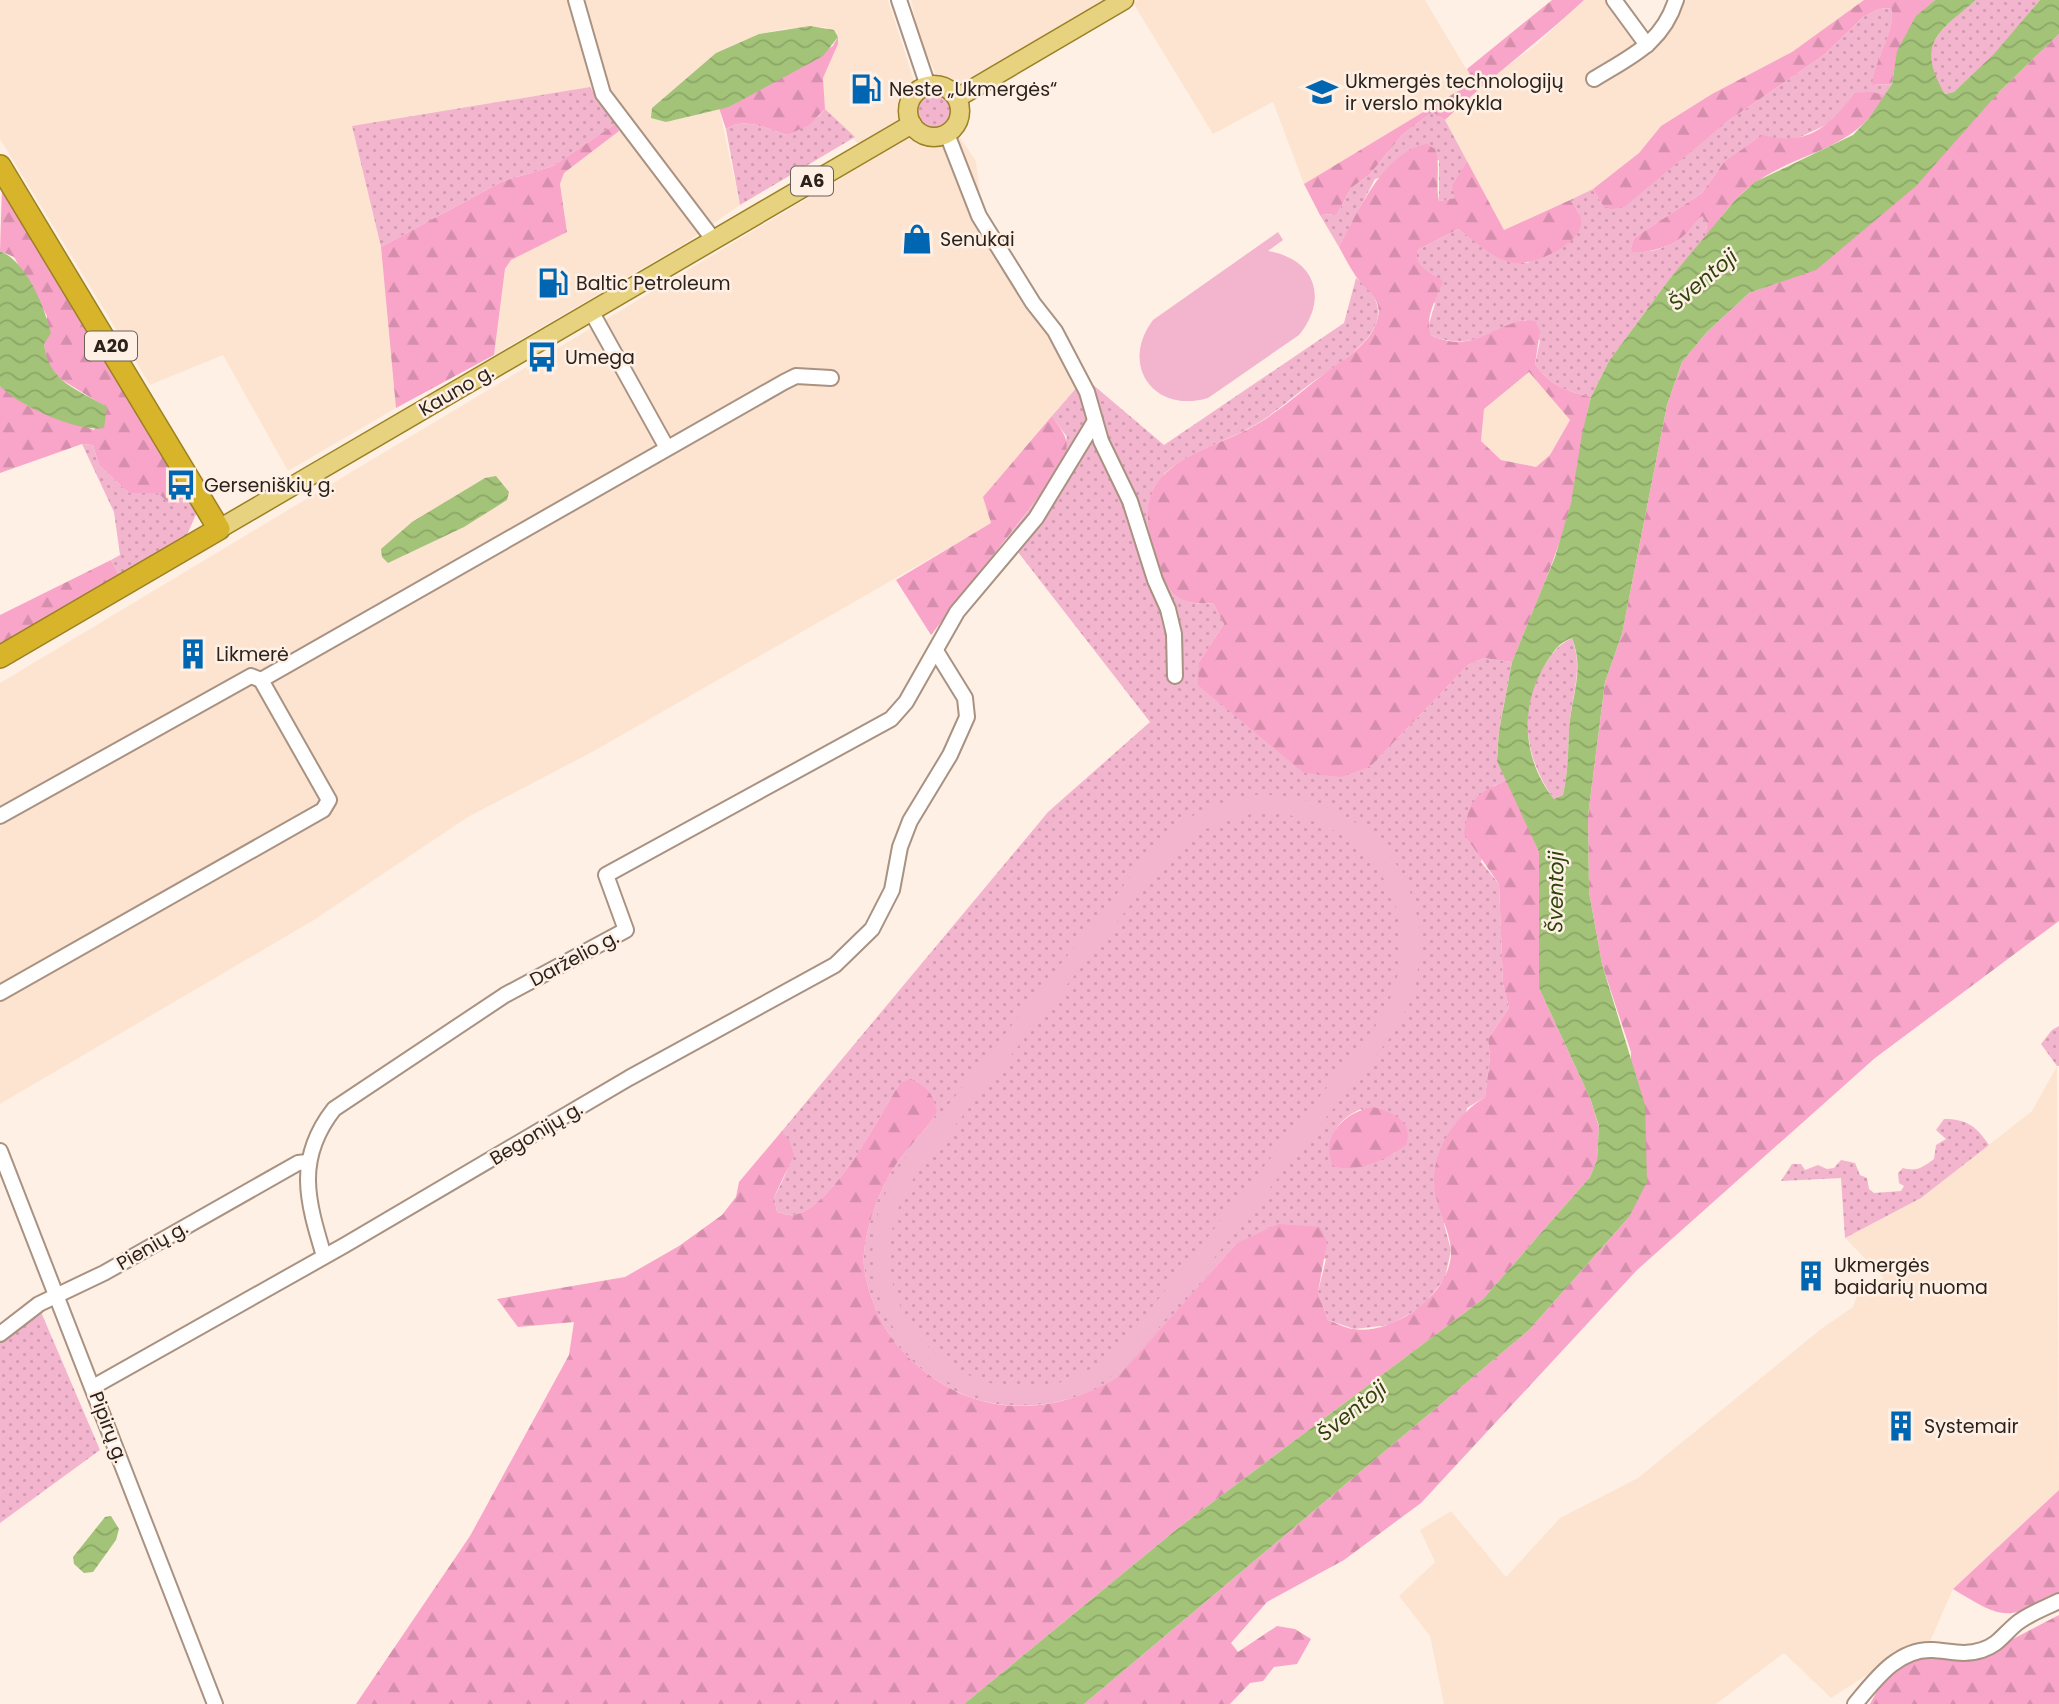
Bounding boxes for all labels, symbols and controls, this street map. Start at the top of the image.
place label: Ukmergės technologijų ir verslo mokykla [1345,68,1564,117]
fuel station icon: Neste „Ukmergės“ [849,72,883,106]
school or university icon: Ukmergės technologijų ir verslo mokykla [1305,75,1339,109]
place label: Neste „Ukmergės“ [889,76,1057,103]
road number: A6 [791,166,833,196]
shop icon: Senukai [900,222,934,256]
place label: Senukai [940,226,1015,253]
water label: Šventoji [1662,242,1744,317]
fuel station icon: Baltic Petroleum [536,266,570,300]
place label: Baltic Petroleum [576,270,731,297]
road number: A20 [85,332,137,360]
bus stop icon: Umega [525,340,559,374]
place label: Umega [565,344,635,371]
street label: Kauno g. [414,358,499,423]
bus stop icon: Gerseniškių g. [164,468,198,502]
place label: Gerseniškių g. [204,472,335,499]
building icon: Likmerė [176,637,210,671]
place label: Likmerė [216,641,289,668]
water label: Šventoji [1540,850,1571,933]
street label: Darželio g. [525,924,623,993]
street label: Begonijų g. [485,1095,588,1172]
street label: Pienių g. [112,1214,193,1277]
place label: Ukmergės baidarių nuoma [1834,1252,1988,1301]
building icon: Ukmergės baidarių nuoma [1794,1259,1828,1293]
water label: Šventoji [1311,1373,1393,1448]
street label: Pipirų g. [83,1388,134,1467]
building icon: Systemair [1884,1409,1918,1443]
place label: Systemair [1924,1413,2019,1440]

